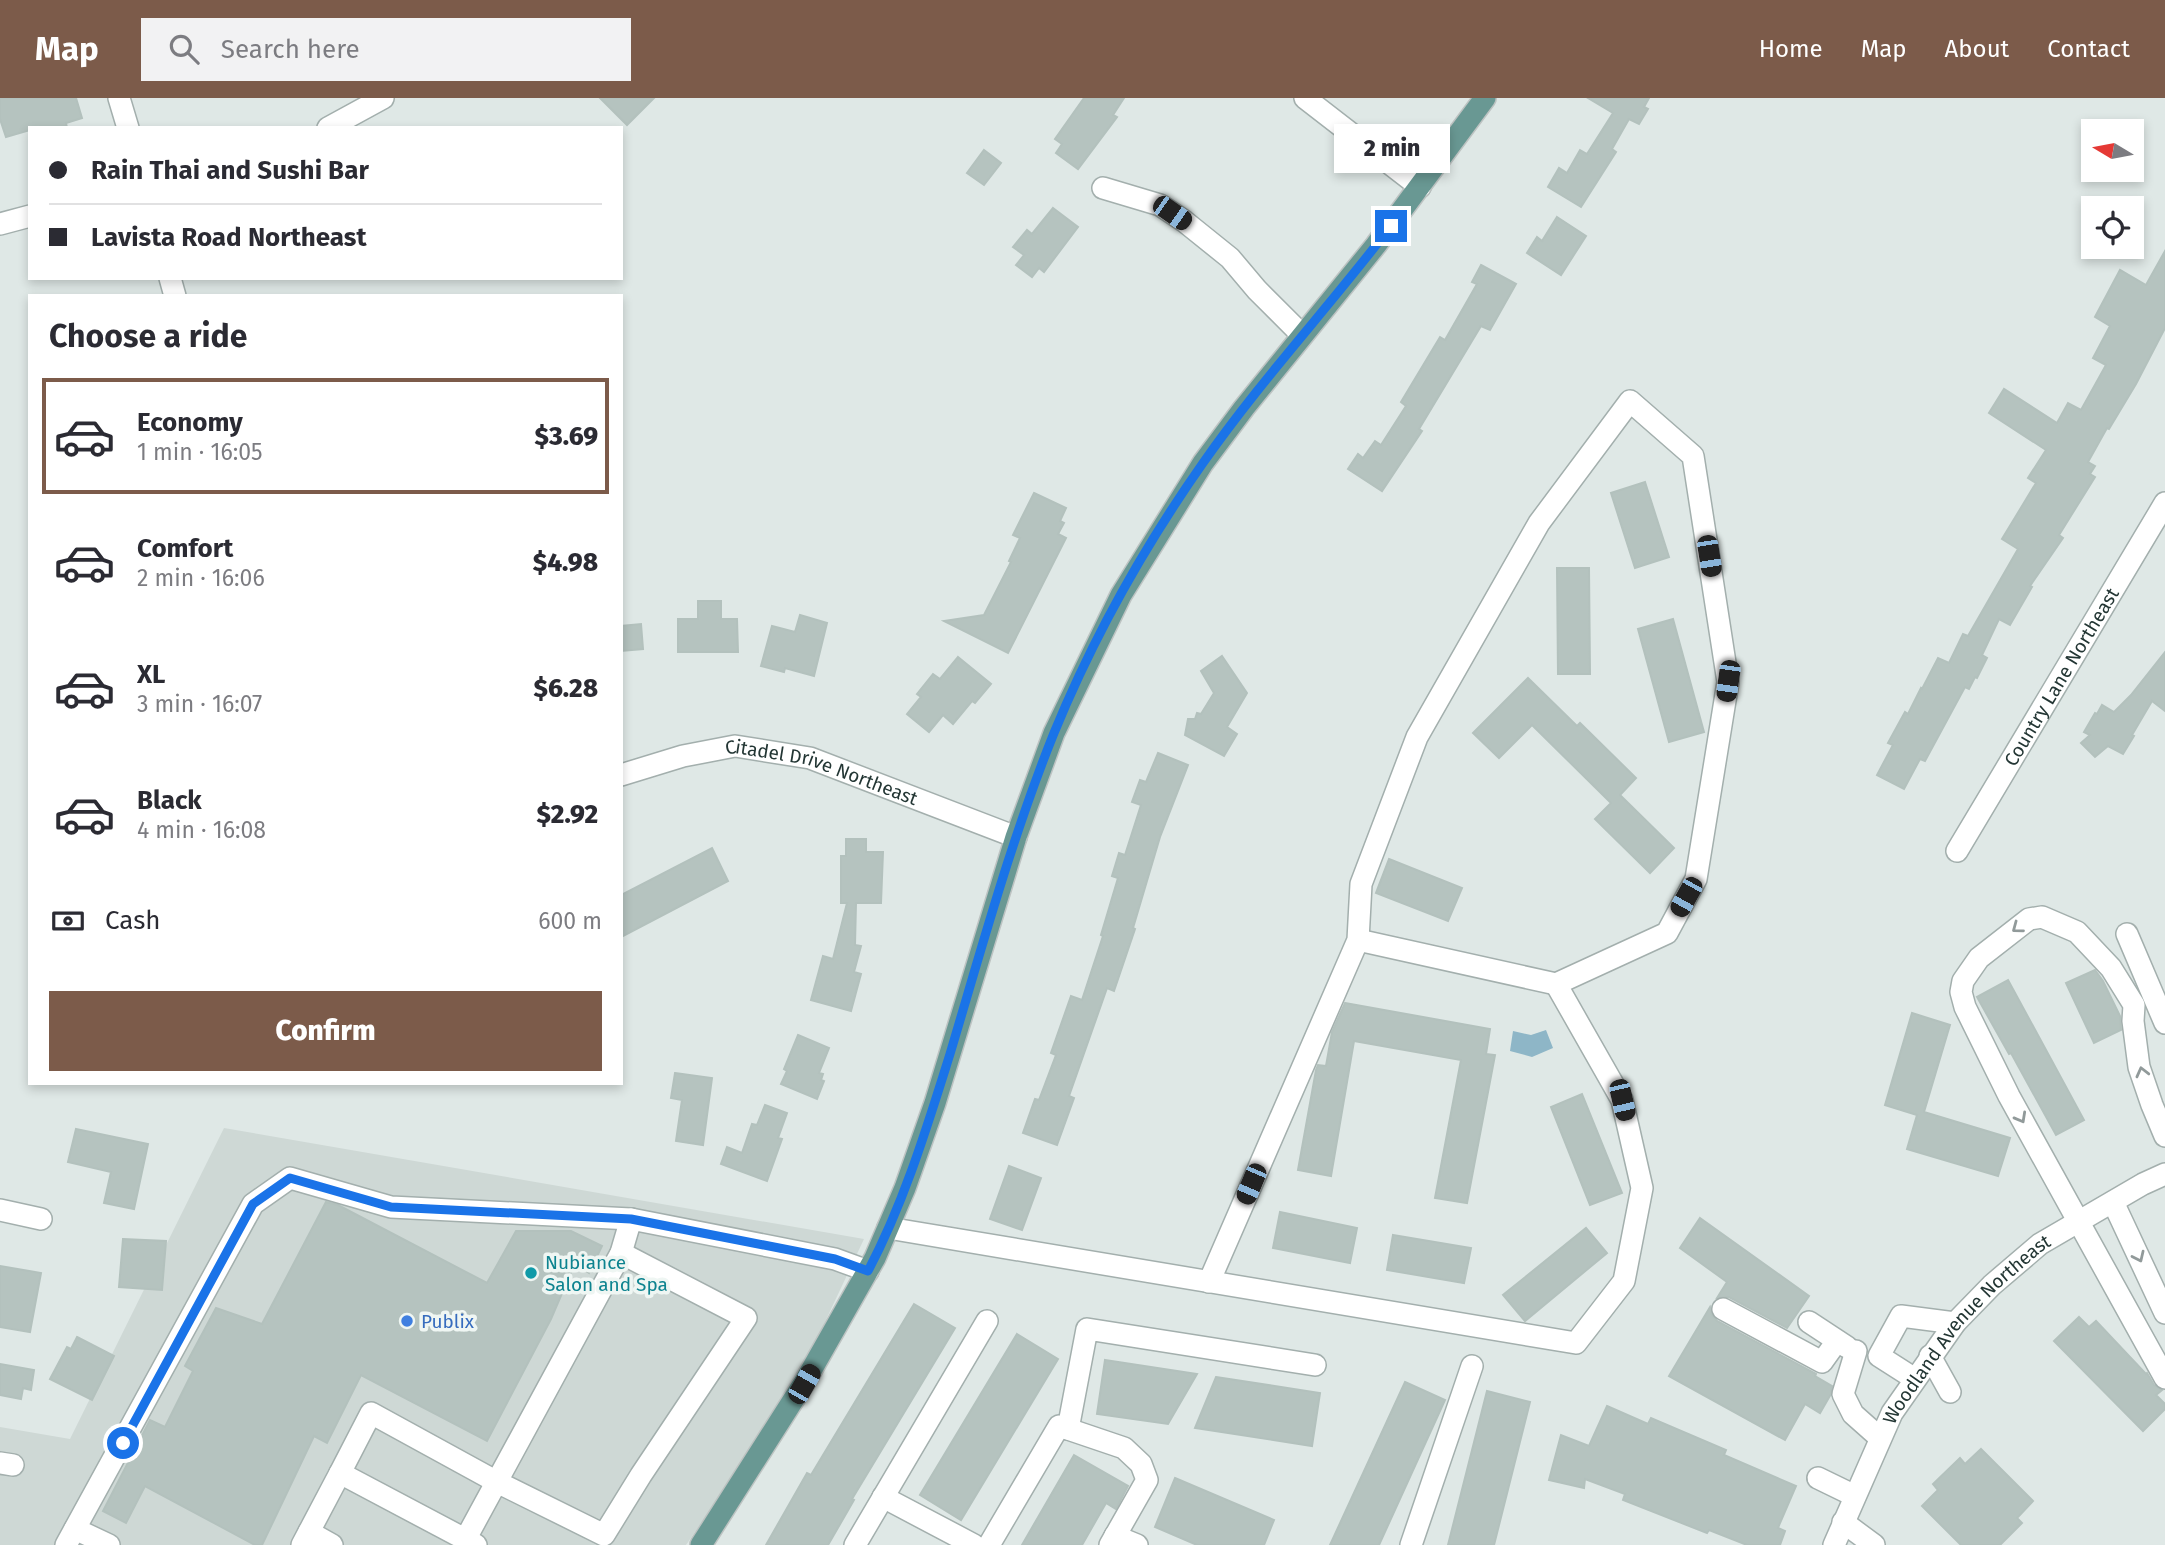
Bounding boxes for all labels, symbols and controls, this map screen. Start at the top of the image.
search box [141,18,631,81]
text: Map [35,29,99,69]
icon: search [165,30,203,68]
text: Search here [221,34,360,65]
text: Home [1759,35,1823,63]
text: Map [1861,35,1907,63]
text: About [1945,35,2009,63]
text: Contact [2047,35,2130,63]
north arrow [2081,119,2144,182]
map controls [2081,119,2144,259]
callout: 2 min [1333,124,1449,174]
text: 2 min [1364,134,1420,162]
text: Rain Thai and Sushi Bar [91,155,369,186]
car [1149,192,1196,234]
button: locate [2081,196,2144,259]
route end [1375,210,1407,242]
text: Lavista Road Northeast [91,222,366,253]
text: Choose a ride [49,317,247,355]
icon: car [53,405,116,468]
text: Economy [137,407,243,438]
text: $3.69 [535,421,598,452]
text: 1 min · 16:05 [137,438,263,466]
icon: car [53,531,116,594]
text: Comfort [137,533,233,564]
car [1696,534,1723,578]
text: $4.98 [533,547,598,578]
text: 2 min · 16:06 [137,564,265,592]
street label: Country Lane Northeast [1999,583,2123,770]
icon: car [53,657,116,720]
text: XL [137,659,165,690]
car [1715,659,1742,703]
text: $6.28 [533,673,598,704]
text: 3 min · 16:07 [137,690,262,718]
street label: Citadel Drive Northeast [723,735,921,810]
icon: car [53,783,116,846]
text: Black [137,785,202,816]
text: $2.92 [537,799,598,830]
text: 4 min · 16:08 [137,816,266,844]
car [1667,874,1706,920]
icon: cash [49,902,87,940]
text: Cash [105,905,161,936]
text: 600 m [538,907,602,935]
one-way arrow [2012,920,2025,933]
button: Confirm [49,991,602,1071]
one-way arrow [2135,1066,2150,1078]
car [1608,1077,1637,1123]
one-way arrow [2013,1111,2026,1123]
car [1234,1161,1269,1207]
street label: Woodland Avenue Northeast [1877,1229,2054,1427]
one-way arrow [2131,1250,2145,1262]
place label: Nubiance Salon and Spa [545,1251,668,1296]
marker: Nubiance Salon and Spa [523,1265,539,1281]
place label: Publix [421,1310,475,1333]
marker: Publix [399,1313,415,1329]
car [785,1361,824,1407]
route start [107,1427,139,1459]

